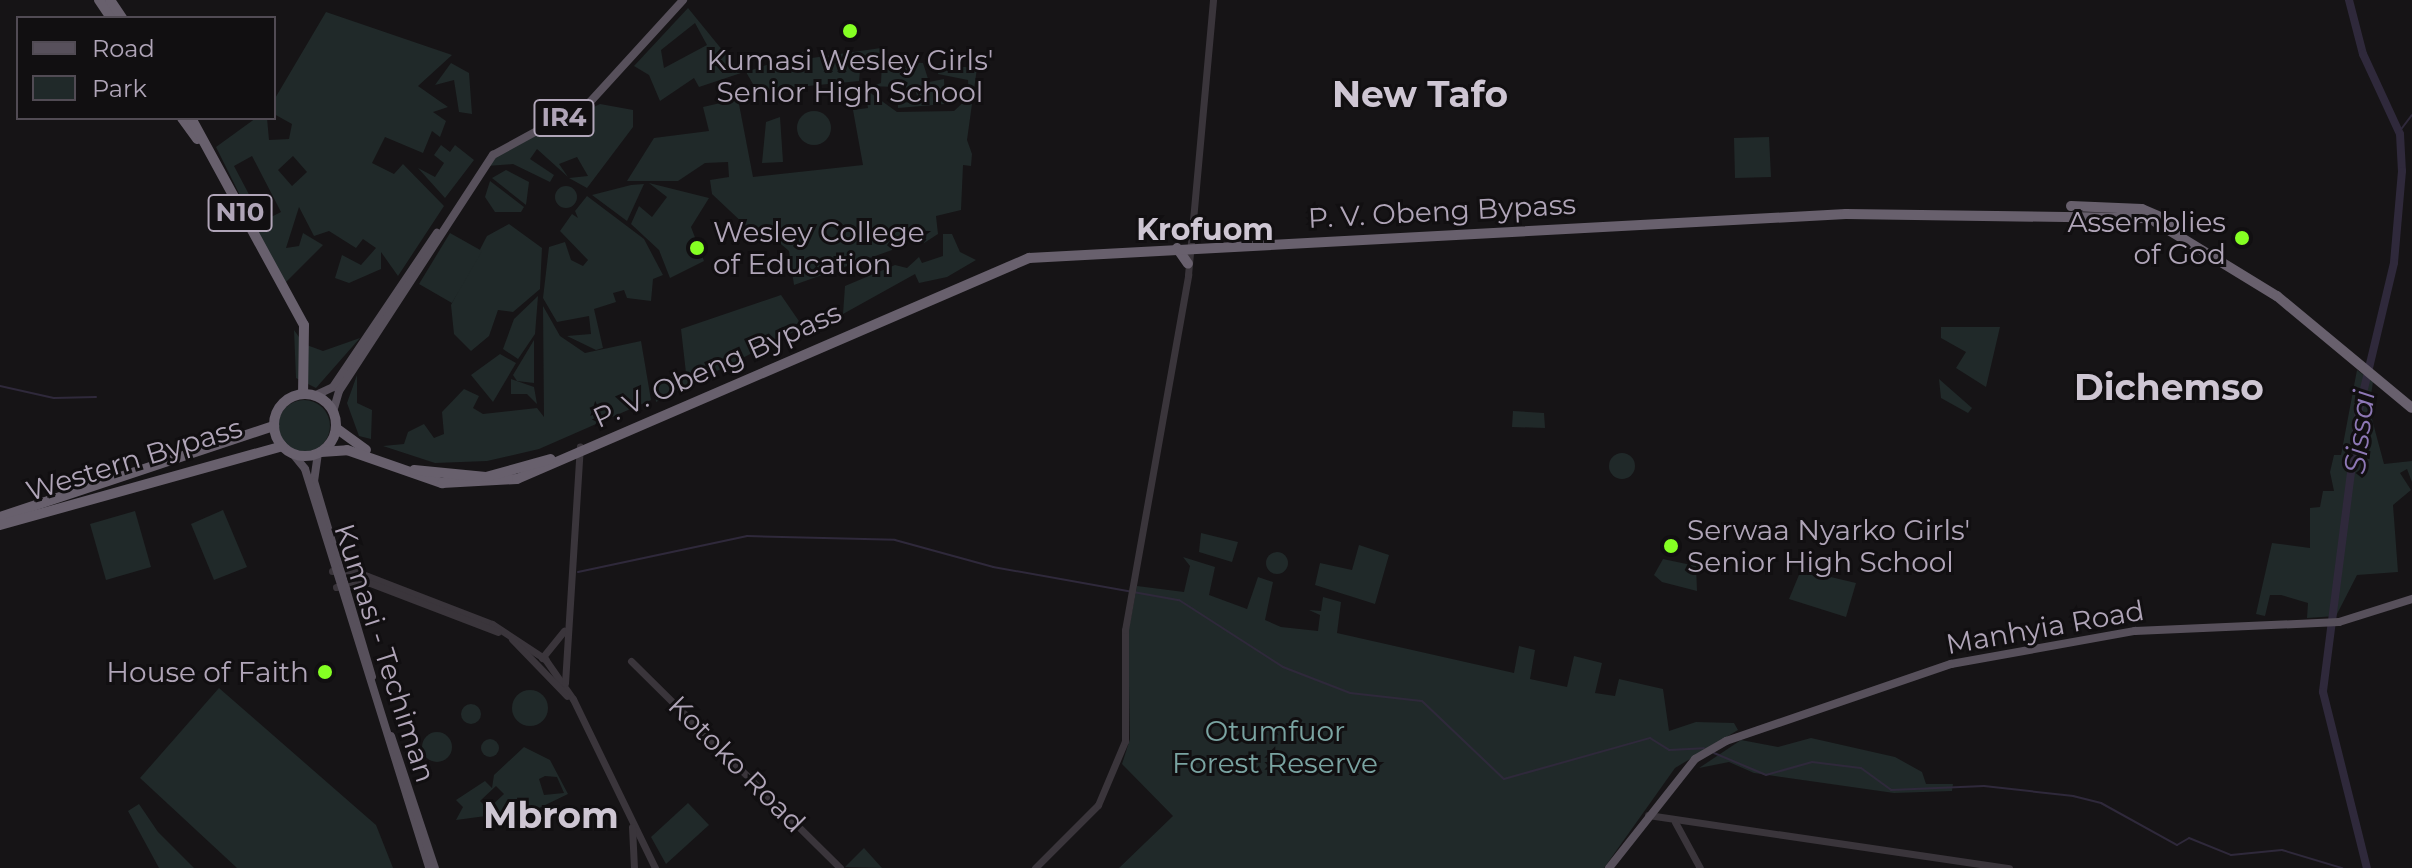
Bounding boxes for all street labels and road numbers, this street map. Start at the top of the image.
road number: IR4 [532,96,596,140]
street label: P. V. Obeng Bypass [1307,187,1577,235]
road number: N10 [206,191,274,235]
street label: P. V. Obeng Bypass [588,295,846,435]
street label: Western Bypass [22,410,246,508]
street label: Kumasi - Techiman [327,520,443,786]
street label: Manhyia Road [1943,593,2147,661]
street label: Kotoko Road [662,689,812,839]

